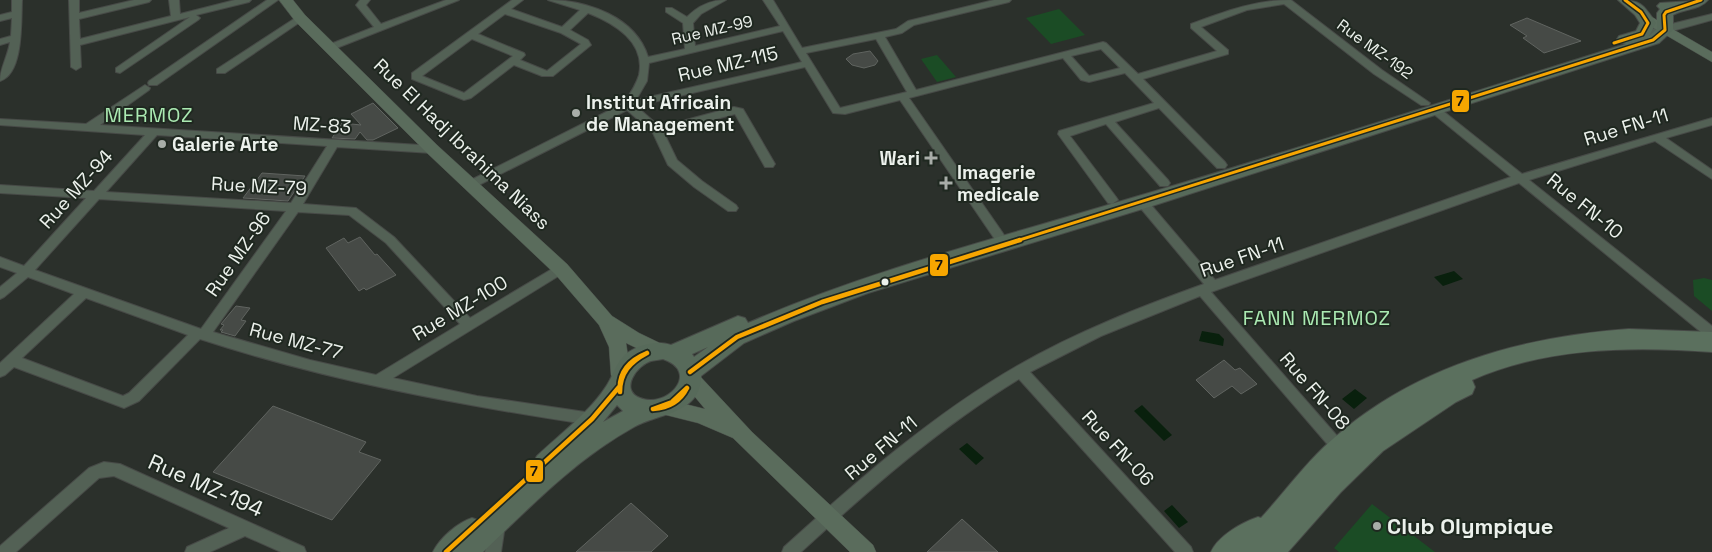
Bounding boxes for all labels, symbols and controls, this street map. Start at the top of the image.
street label: Rue MZ-99 [669,10,755,50]
street label: Rue MZ-192 [1333,14,1417,84]
street label: Rue MZ-115 [675,40,781,88]
street label: Rue El Hadj Ibrahima Niass [368,53,556,235]
line badge: 7 [1451,89,1470,113]
place label: Institut Africain de Management [586,90,735,137]
text: 7 [1456,92,1464,110]
district label: MERMOZ [104,102,194,128]
street label: Rue FN-11 [1581,102,1671,152]
marker: Institut Africain de Management [570,107,582,119]
street label: MZ-83 [292,110,352,140]
place label: Galerie Arte [172,132,279,157]
marker: Galerie Arte [156,138,168,150]
street label: Rue MZ-94 [34,144,118,234]
place label: Wari [879,146,920,171]
marker: Wari [924,151,938,165]
place label: Imagerie medicale [957,160,1040,207]
street label: Rue FN-10 [1542,168,1628,244]
street label: Rue MZ-79 [210,171,308,201]
marker: Imagerie medicale [939,176,953,190]
street label: Rue MZ-96 [200,207,276,301]
street label: Rue FN-11 [1197,231,1287,283]
line badge: 7 [929,253,949,277]
text: 7 [935,256,943,274]
street label: Rue MZ-100 [408,270,512,346]
unlabelled marker [880,277,890,287]
district label: FANN MERMOZ [1243,305,1391,331]
street label: Rue MZ-77 [247,317,345,365]
street label: Rue FN-08 [1274,347,1356,435]
street label: Rue FN-06 [1076,405,1160,491]
street label: Rue FN-11 [840,410,922,486]
street label: Rue MZ-194 [144,447,268,523]
line badge: 7 [525,459,544,483]
text: 7 [530,462,538,480]
place label: Club Olympique [1387,512,1553,540]
marker: Club Olympique [1371,520,1383,532]

